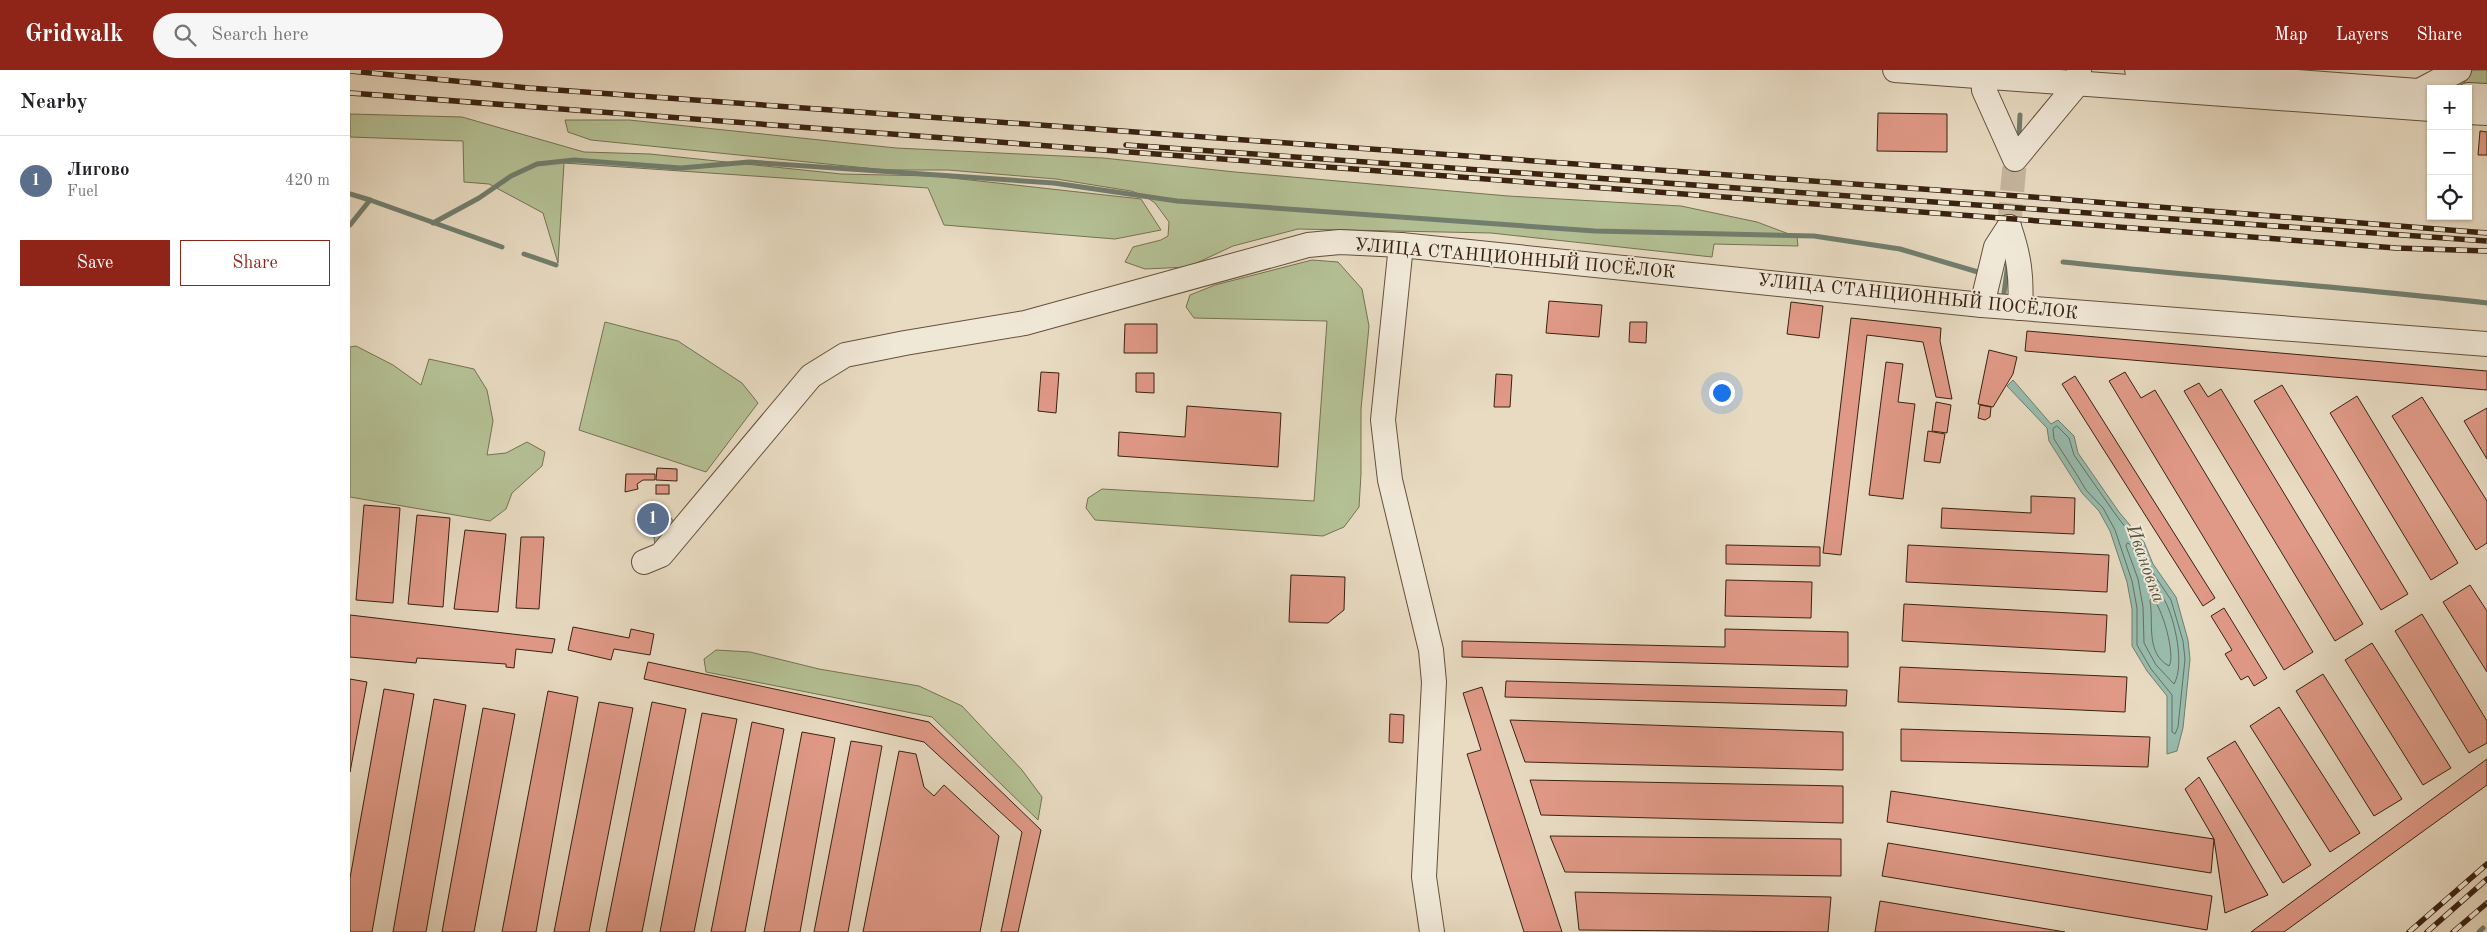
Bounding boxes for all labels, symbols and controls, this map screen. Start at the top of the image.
search box [153,13,503,58]
icon: search [171,21,199,49]
text: Gridwalk [25,23,123,47]
text: Search here [211,26,309,45]
text: Map [2274,26,2308,44]
text: Layers [2336,26,2388,44]
text: Share [2416,26,2462,44]
map controls [2427,85,2472,220]
button: + [2427,85,2472,130]
text: Nearby [20,92,88,113]
button: − [2427,130,2472,175]
text: Лигово [67,161,129,180]
text: 1 [31,173,41,189]
text: 420 m [285,173,330,189]
button: locate [2427,175,2472,220]
text: Fuel [67,184,98,200]
street label: УЛИЦА СТАНЦИОННЫЙ ПОСЁЛОК [1354,232,1676,282]
button: Save [20,240,170,286]
button: Share [180,240,330,286]
street label: УЛИЦА СТАНЦИОННЫЙ ПОСЁЛОК [1757,267,2079,323]
your location [1709,380,1735,406]
pin: 1 [637,500,669,538]
water label: Ивановка [2121,521,2168,606]

